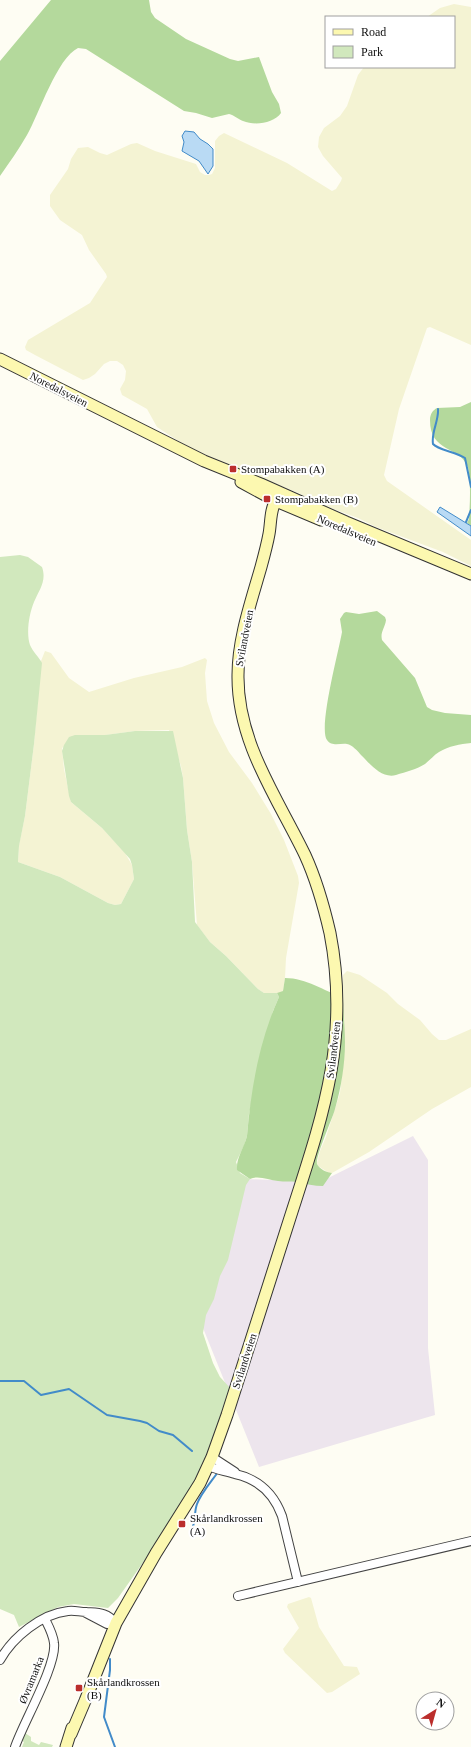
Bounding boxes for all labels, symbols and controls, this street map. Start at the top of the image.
legend [325,16,455,68]
text: Road [361,25,386,39]
text: Park [361,45,383,59]
street label: Noredalsveien [28,369,90,409]
place label: Stompabakken (A) [241,463,325,476]
marker: Stompabakken (A) [228,464,238,474]
place label: Stompabakken (B) [275,493,358,506]
marker: Stompabakken (B) [262,494,272,504]
street label: Noredalsveien [315,512,379,548]
street label: Svilandveien [233,608,255,667]
street label: Svilandveien [324,1020,343,1079]
street label: Svilandveien [229,1331,259,1390]
place label: Skårlandkrossen (A) [190,1512,263,1538]
marker: Skårlandkrossen (A) [177,1519,187,1529]
street label: Øvramarka [16,1655,46,1705]
place label: Skårlandkrossen (B) [87,1676,160,1702]
marker: Skårlandkrossen (B) [74,1683,84,1693]
north arrow [415,1691,455,1731]
text: N [434,1696,448,1710]

